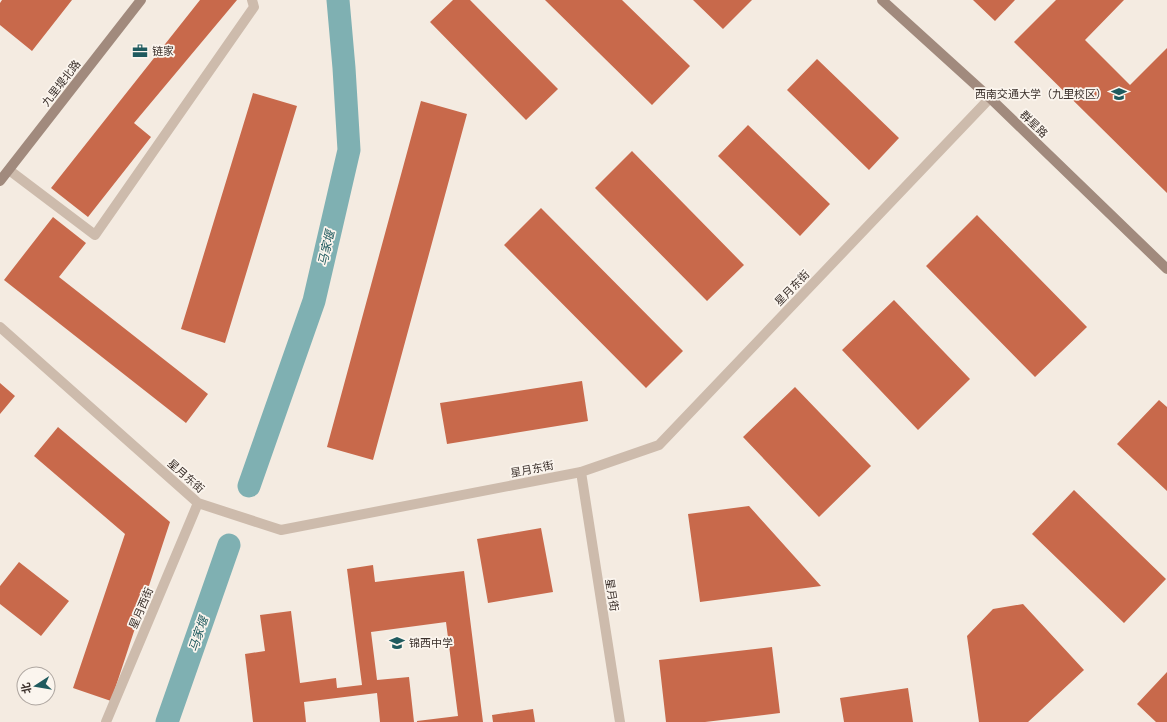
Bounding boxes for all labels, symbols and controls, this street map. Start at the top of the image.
office icon: 链家 [131,42,149,60]
place label: 链家 [152,44,174,58]
street label: 九里堤北路 [39,57,83,109]
school or university icon: 西南交通大学（九里校区） [1110,85,1128,103]
place label: 西南交通大学（九里校区） [975,87,1107,101]
street label: 群星路 [1017,108,1051,140]
water label: 马家堰 [315,227,338,267]
street label: 星月东街 [772,267,812,309]
street label: 星月东街 [165,456,207,496]
street label: 星月东街 [509,458,555,480]
street label: 星月街 [603,578,621,612]
street label: 星月西街 [126,585,156,631]
water label: 马家堰 [185,613,212,653]
school or university icon: 锦西中学 [388,634,406,652]
place label: 锦西中学 [409,636,453,650]
north arrow [16,666,56,706]
text: 北 [18,681,34,695]

